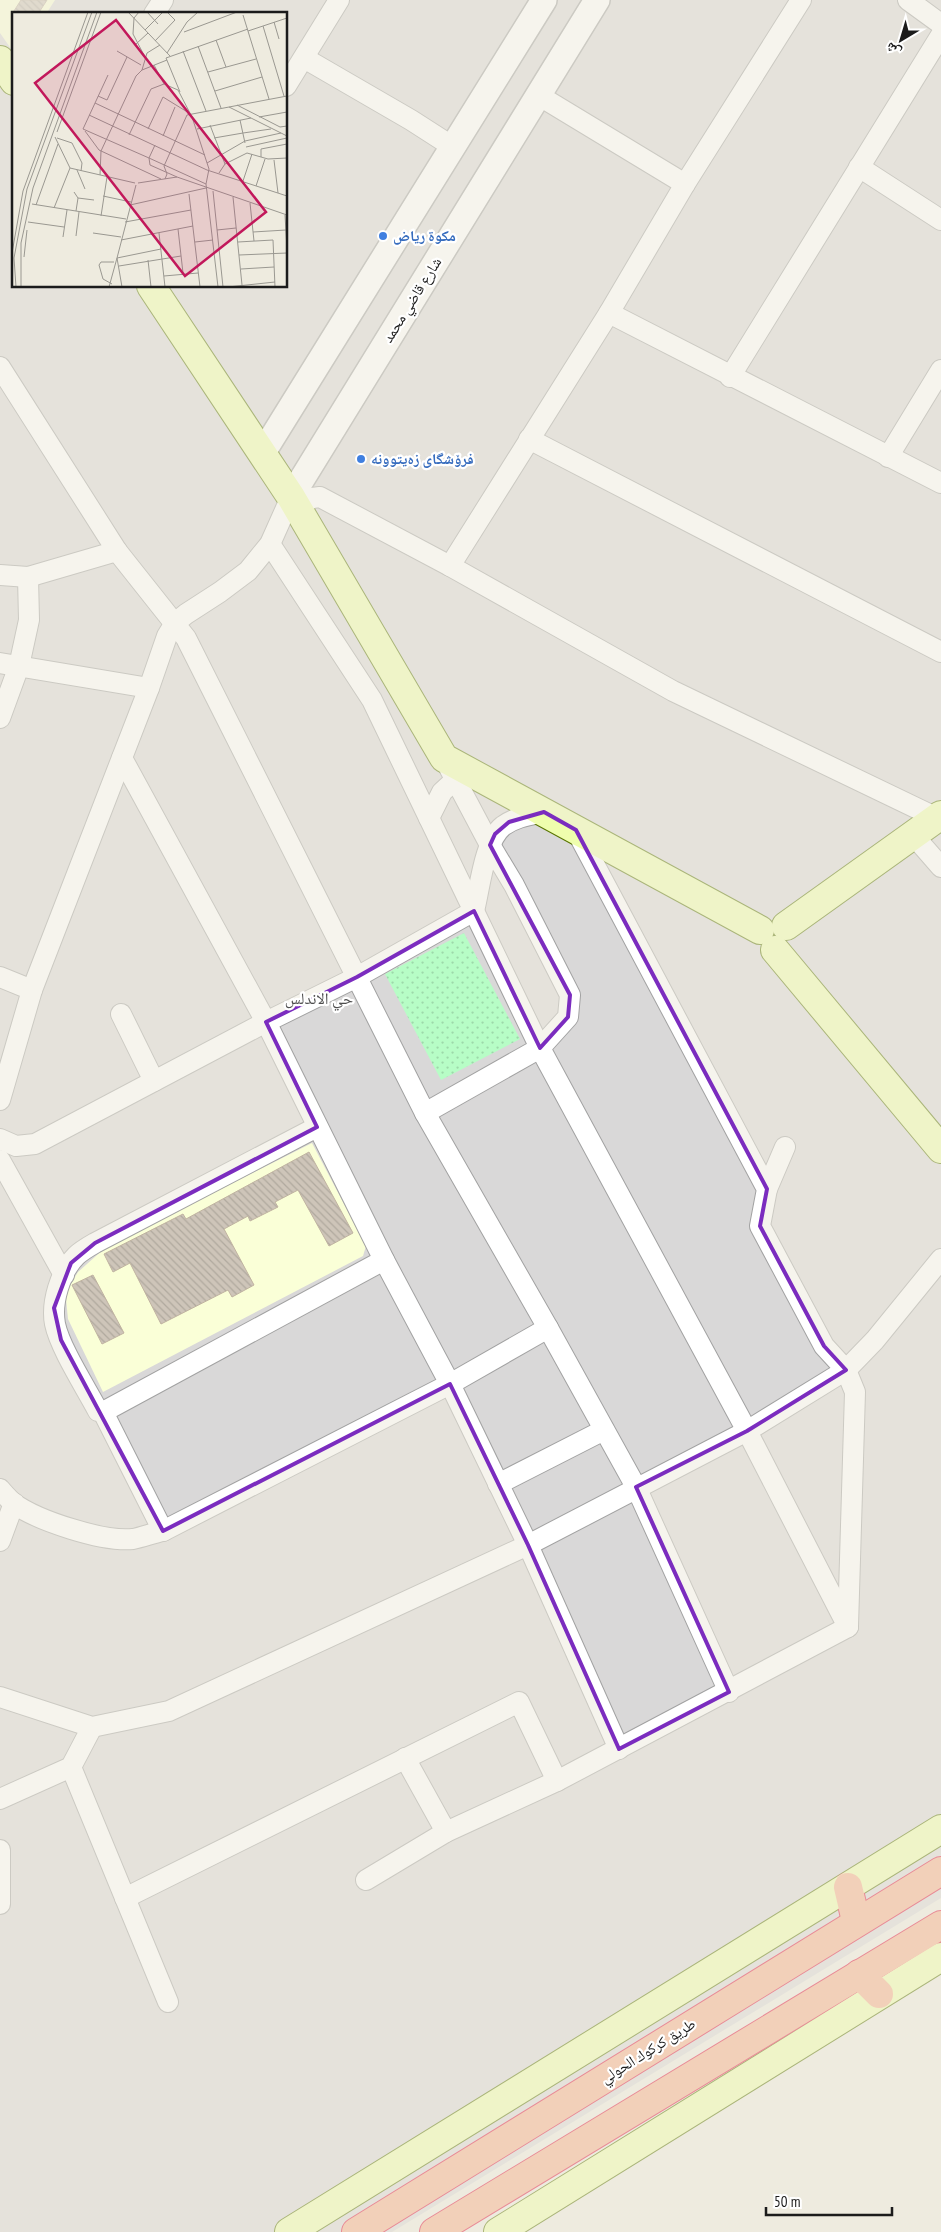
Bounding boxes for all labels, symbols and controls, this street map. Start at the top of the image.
inset map [12,12,288,288]
north arrow [876,15,926,65]
text: ش [881,38,904,62]
place label: مكوة رياض [393,226,456,245]
marker: مكوة رياض [377,230,389,242]
street label: شارع قاضي محمد [378,253,448,347]
place label: فرۆشگای زەیتوونە [371,449,474,468]
marker: فرۆشگای زەیتوونە [355,453,367,465]
district label: حي الاندلس [285,988,353,1011]
street label: طريق كركوك الحولي [597,2014,700,2090]
scale bar [766,2184,892,2216]
text: 50 m [774,2192,800,2211]

